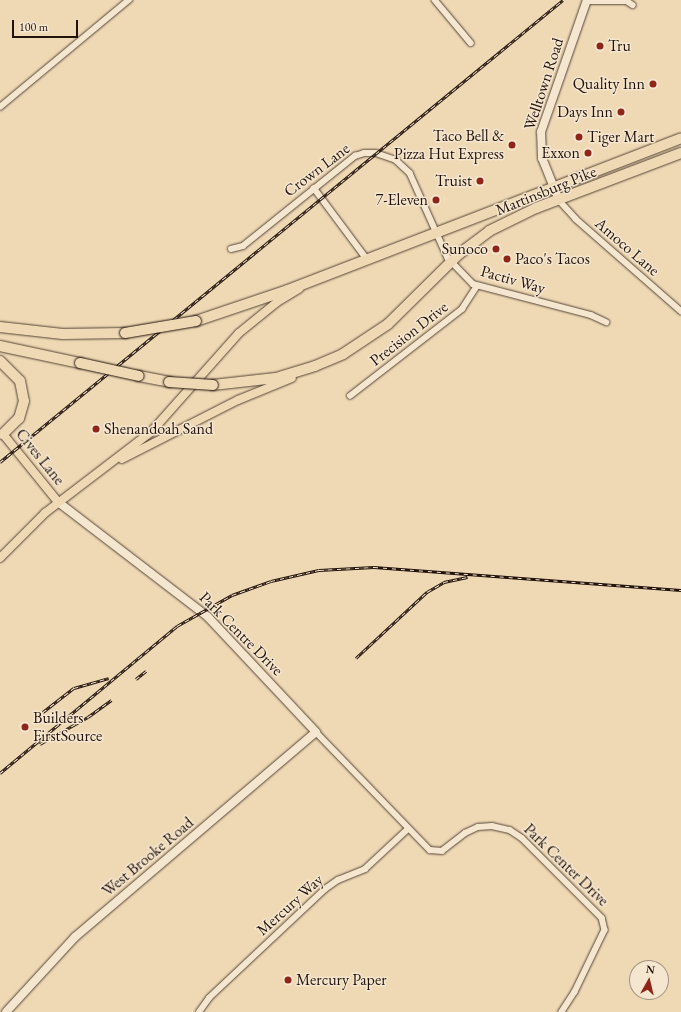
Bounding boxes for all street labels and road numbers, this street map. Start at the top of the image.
street label: Welltown Road [520,35,568,133]
street label: Crown Lane [280,139,354,201]
street label: Martinsburg Pike [493,162,599,220]
street label: Amoco Lane [591,214,663,280]
street label: Pactiv Way [478,262,548,298]
street label: Precision Drive [366,298,452,370]
street label: Cives Lane [11,425,69,489]
street label: Park Centre Drive [195,588,287,680]
street label: West Brooke Road [98,813,198,901]
street label: Park Center Drive [520,820,612,910]
street label: Mercury Way [253,870,327,940]

